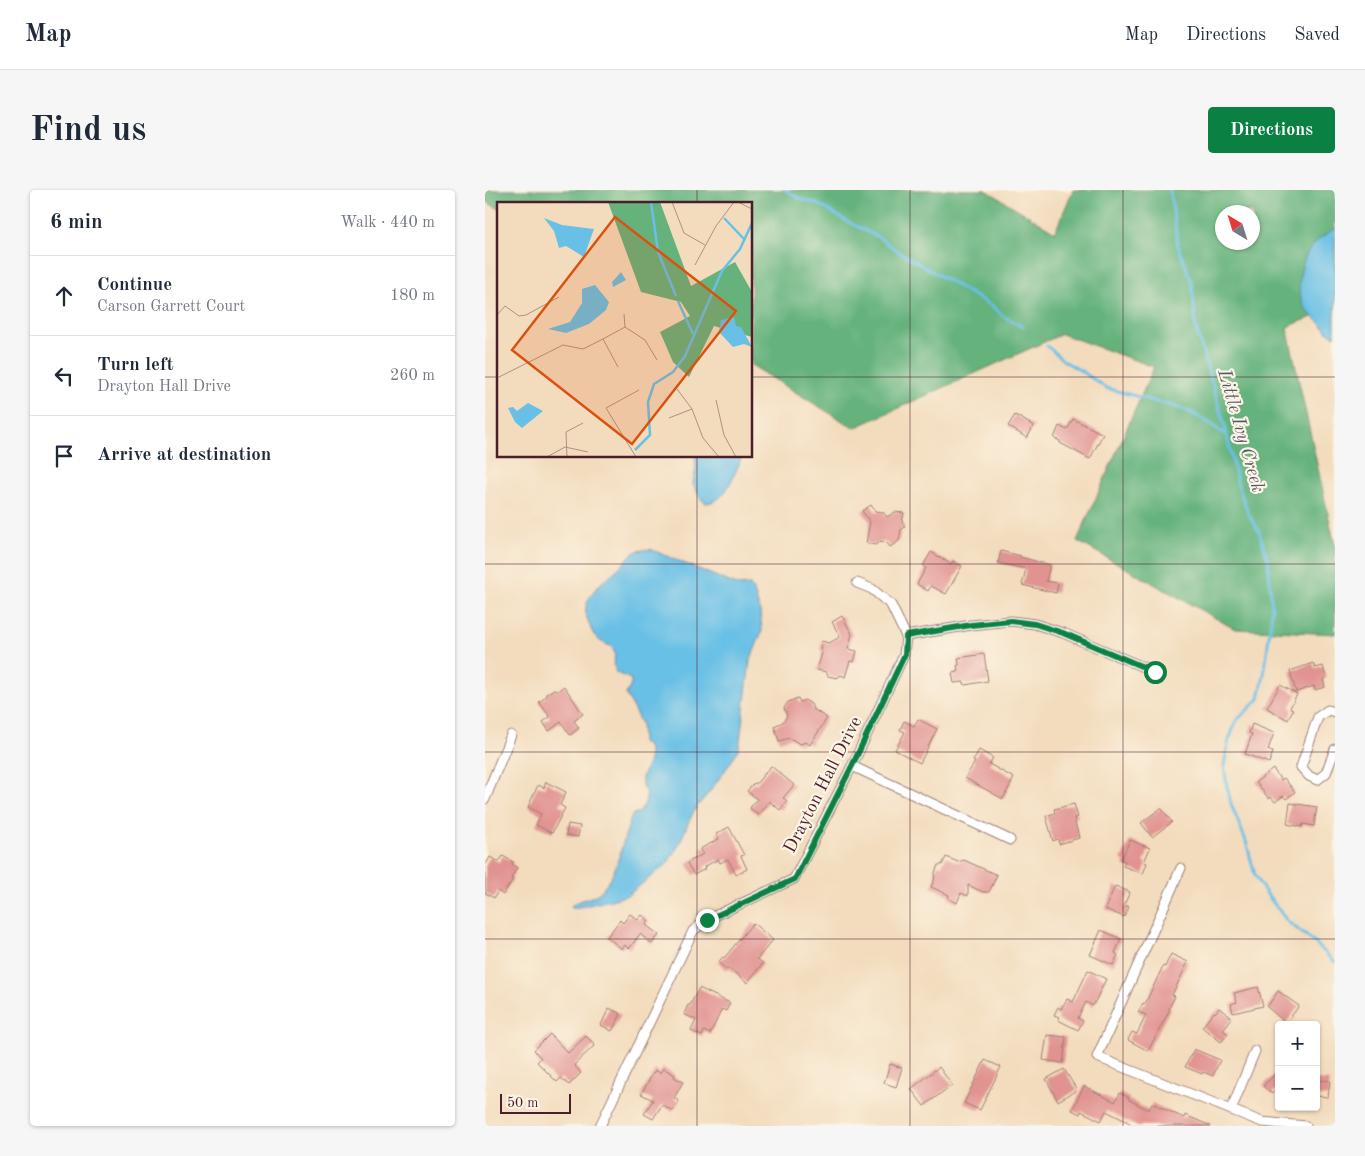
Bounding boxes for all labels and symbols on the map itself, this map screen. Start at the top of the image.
inset map [497,202,753,458]
north arrow [1215,205,1260,250]
water label: Little Ivy Creek [1213,366,1267,495]
route start [1144,661,1167,684]
street label: Drayton Hall Drive [781,714,865,856]
route end [696,909,719,932]
scale bar [500,1091,571,1114]

